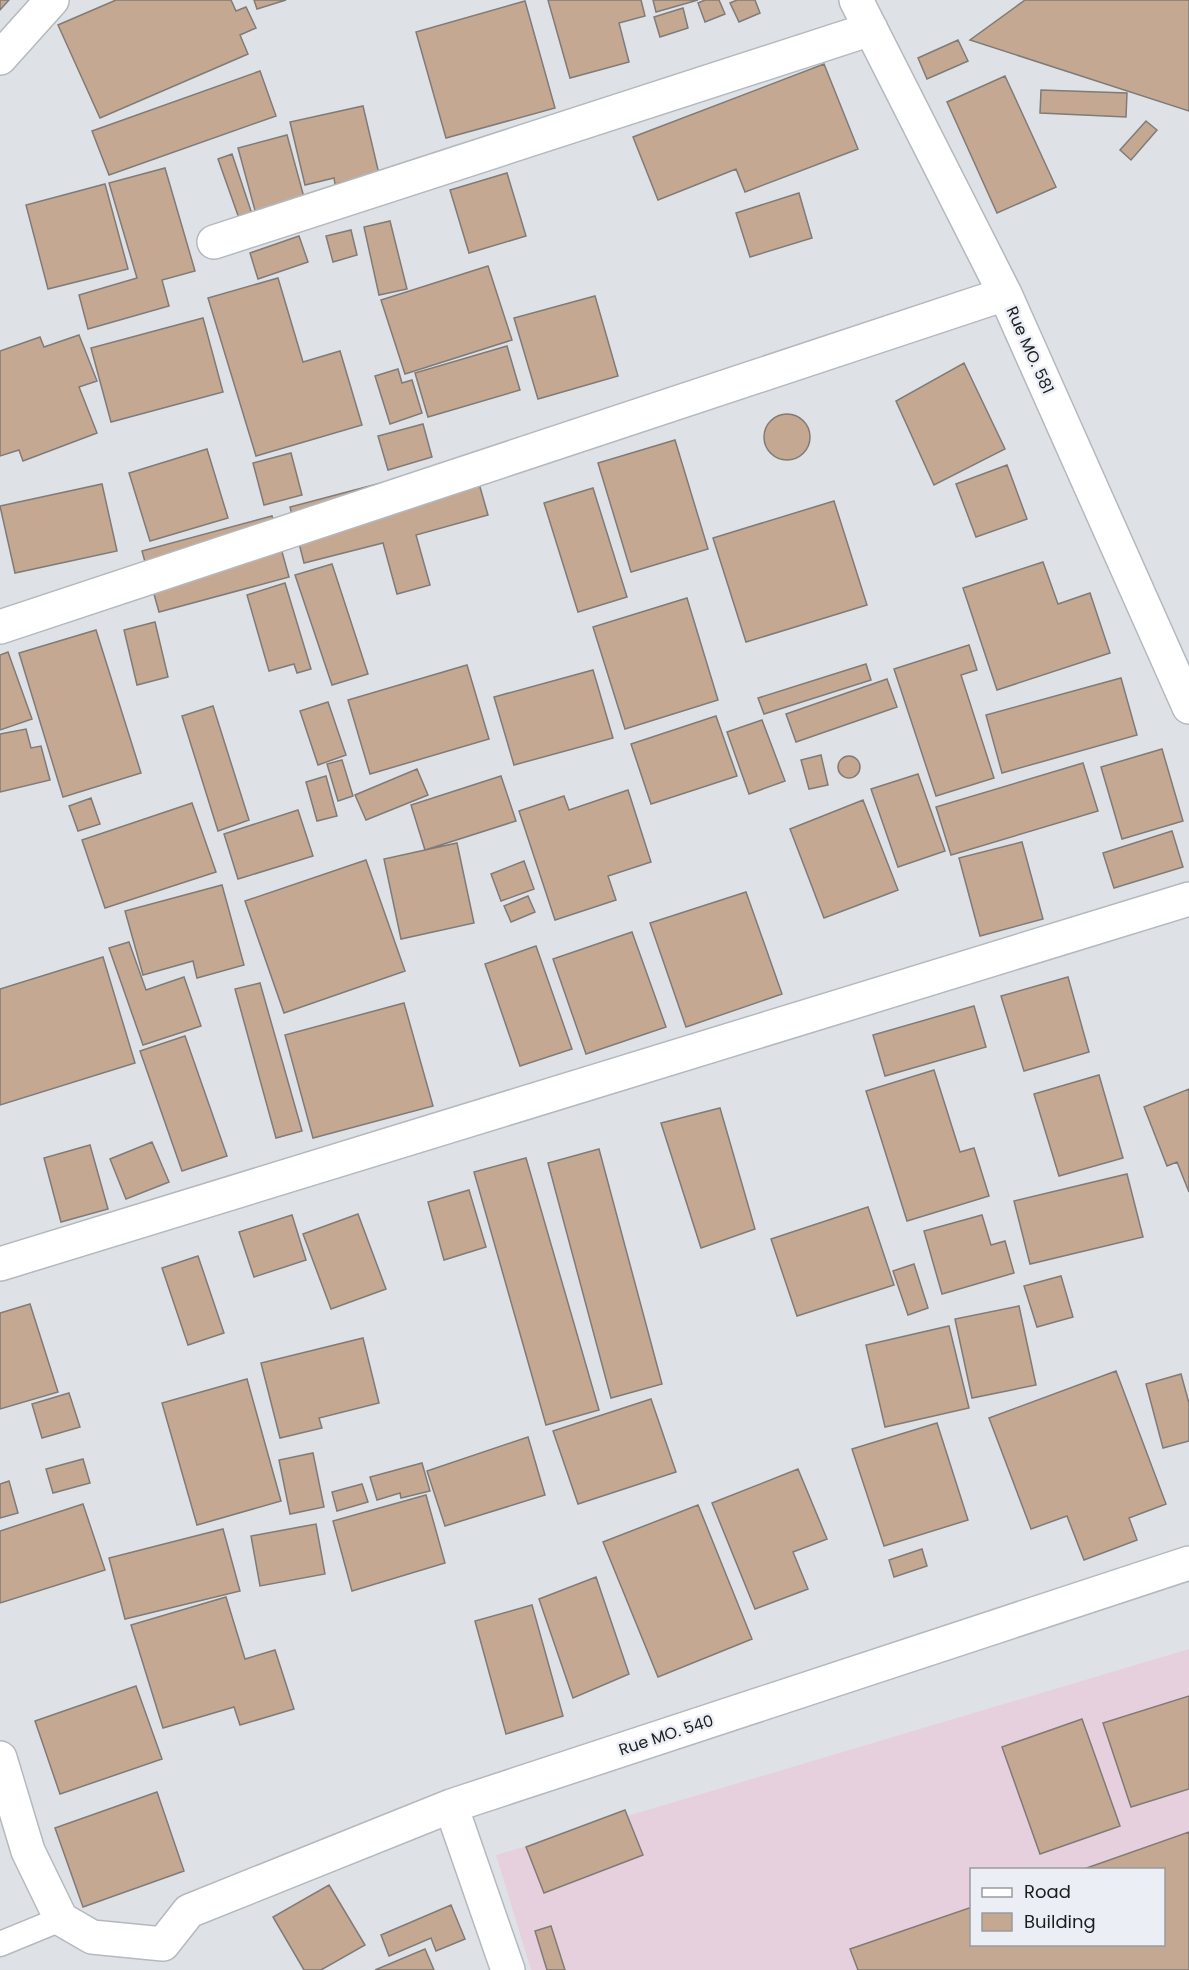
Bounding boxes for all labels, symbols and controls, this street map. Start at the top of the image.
street label: Rue MO. 581 [1000,303,1060,397]
street label: Rue MO. 540 [616,1709,716,1761]
legend [970,1868,1165,1946]
text: Road [1024,1879,1071,1904]
text: Building [1024,1909,1096,1934]

